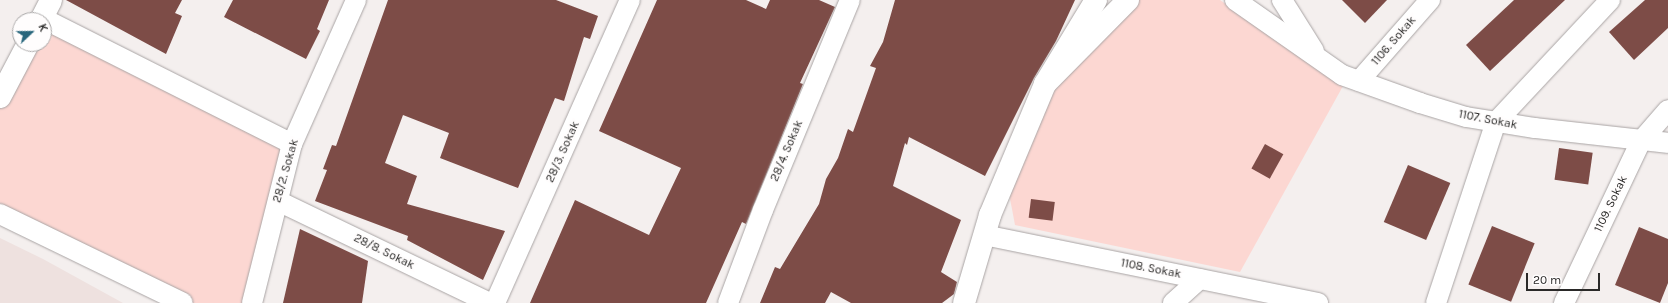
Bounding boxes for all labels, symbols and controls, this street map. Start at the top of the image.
north arrow [12,12,52,52]
street label: 1106. Sokak [1369,13,1419,69]
text: K [35,22,50,33]
street label: 1107. Sokak [1457,107,1519,133]
street label: 28/4. Sokak [768,118,806,184]
street label: 28/3. Sokak [543,119,583,185]
street label: 28/2. Sokak [270,138,302,204]
street label: 1109. Sokak [1591,173,1631,235]
street label: 28/8. Sokak [351,231,417,273]
street label: 1108. Sokak [1120,256,1182,282]
scale bar [1528,265,1602,291]
text: 20 m [1533,273,1561,287]

